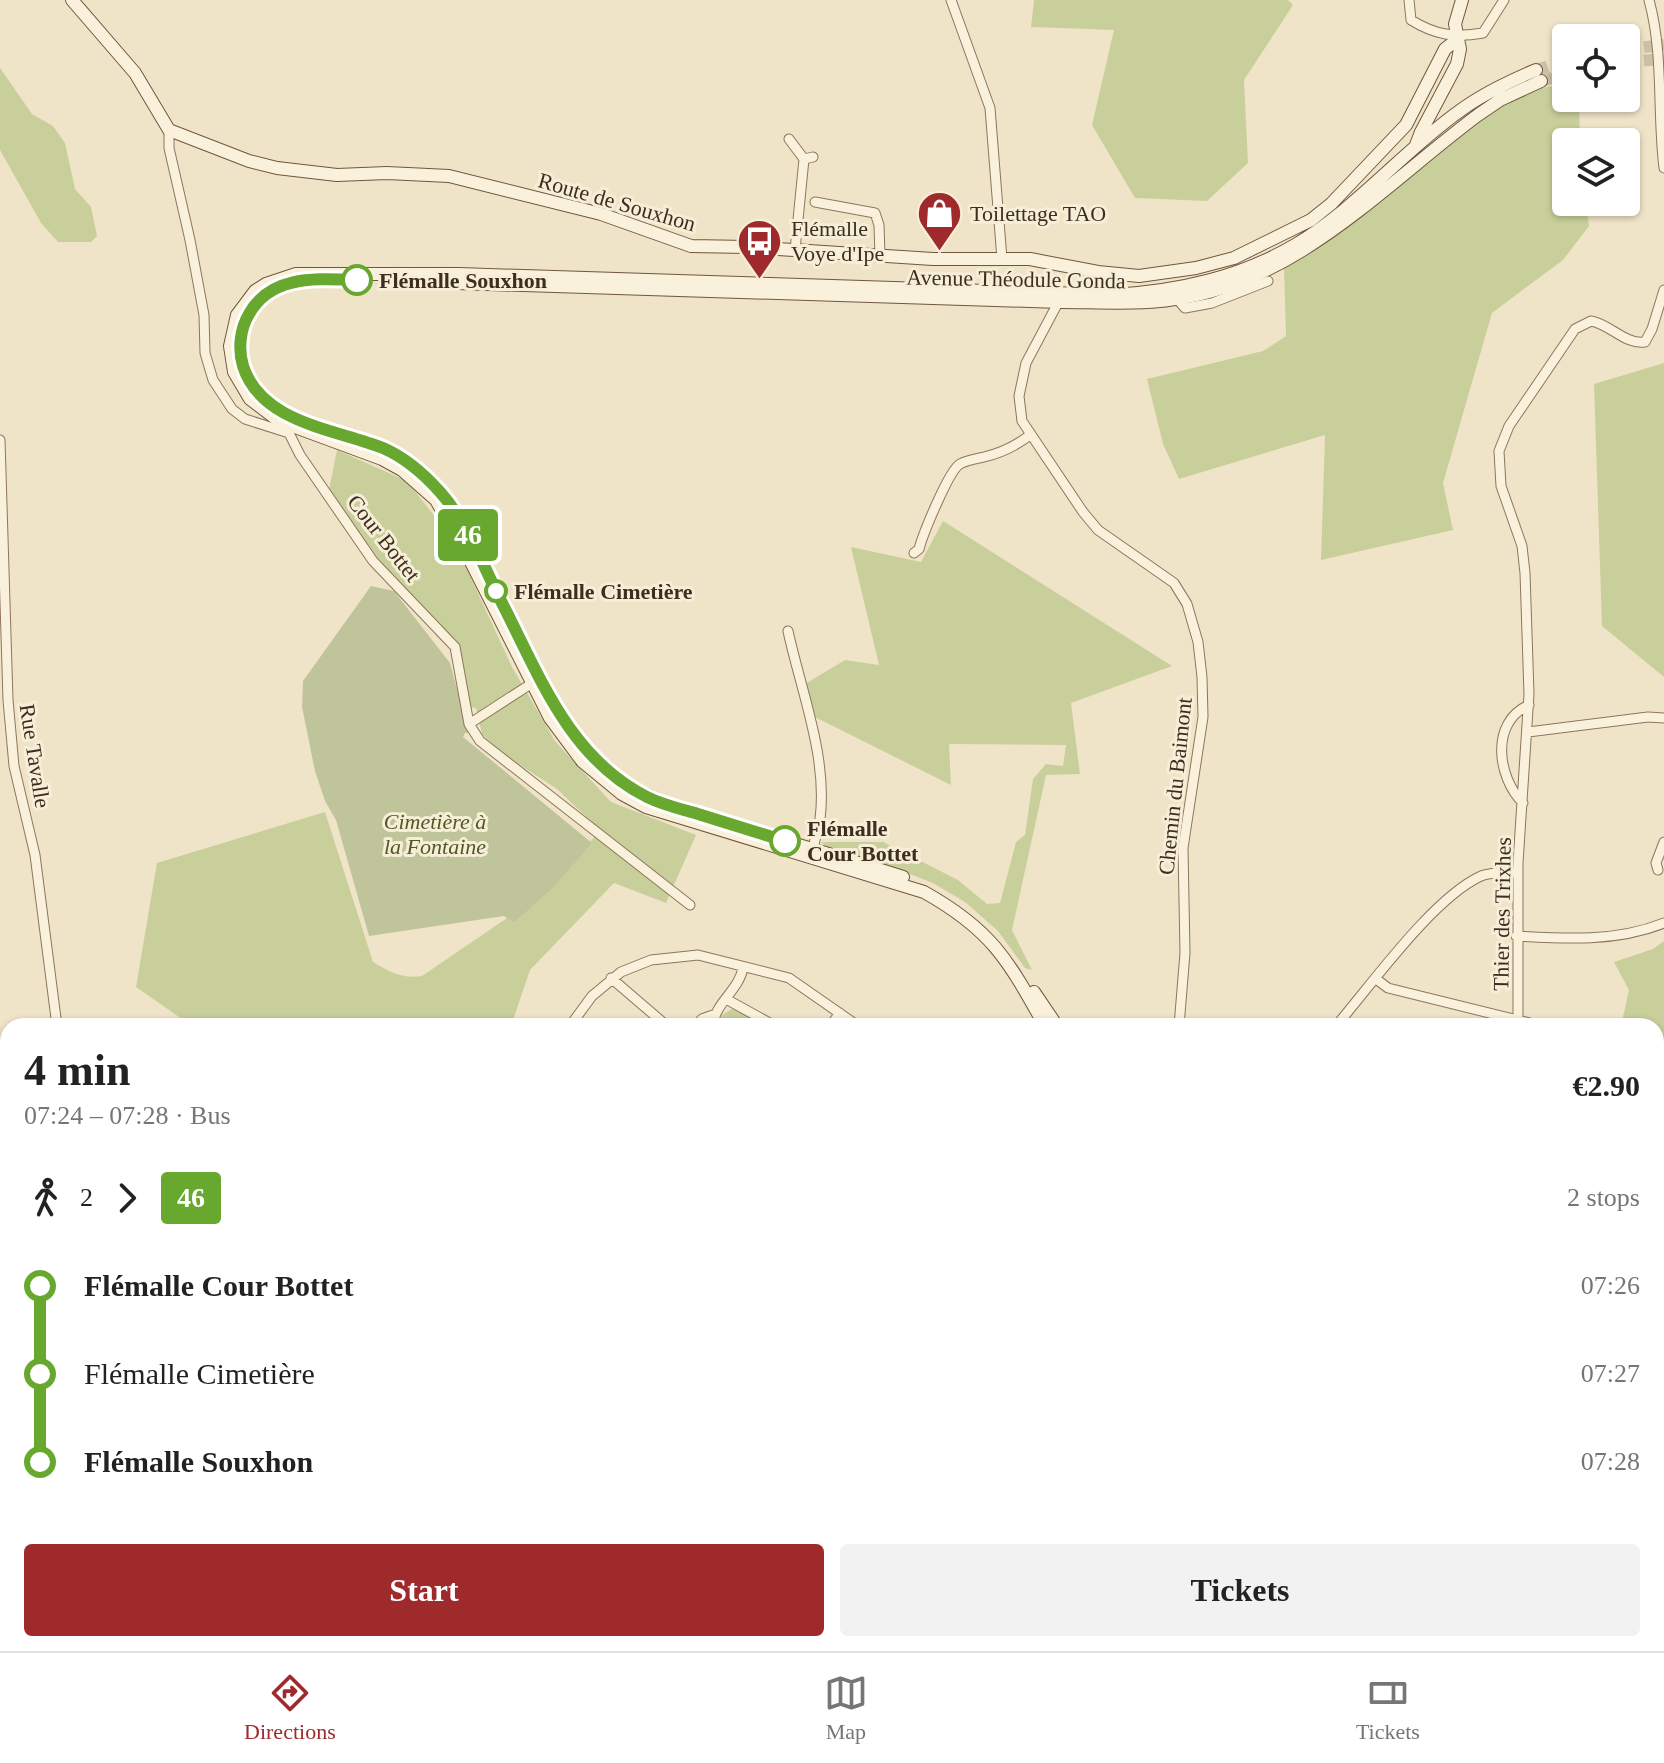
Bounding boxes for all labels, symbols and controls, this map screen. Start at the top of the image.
map controls [1552,24,1640,216]
button: locate [1552,24,1640,112]
button: layers [1552,128,1640,216]
street label: Route de Souxhon [535,168,699,236]
shop icon: Toilettage TAO [915,189,963,252]
place label: Toilettage TAO [970,201,1106,226]
place label: Flémalle Voye d'Ipe [791,216,884,266]
bus stop icon: Flémalle Voye d'Ipe [736,217,784,280]
marker: Flémalle Souxhon [342,265,372,295]
street label: Avenue Théodule Gonda [906,265,1126,293]
place label: Flémalle Souxhon [379,268,547,293]
street label: Cour Bottet [342,490,426,586]
line badge: 46 [432,509,504,561]
text: 46 [454,519,482,550]
place label: Flémalle Cimetière [514,579,693,604]
marker: Flémalle Cimetière [485,580,507,602]
street label: Chemin du Baimont [1153,696,1197,876]
street label: Rue Tavalle [14,702,56,810]
park label: Cimetière à la Fontaine [384,809,486,859]
place label: Flémalle Cour Bottet [807,816,919,866]
marker: Flémalle Cour Bottet [770,826,800,856]
street label: Thier des Trixhes [1488,837,1516,991]
text: 4 min [24,1046,130,1095]
text: €2.90 [1573,1069,1640,1102]
text: 07:24 – 07:28 · Bus [24,1101,231,1130]
icon: walk [24,1176,68,1220]
icon: forward [105,1176,149,1220]
text: 46 [177,1182,205,1213]
text: 2 [80,1183,93,1212]
text: 2 stops [1567,1183,1640,1212]
text: Flémalle Cour Bottet [84,1269,353,1302]
text: 07:26 [1581,1271,1640,1300]
text: Flémalle Cimetière [84,1357,315,1390]
text: 07:27 [1581,1359,1640,1388]
text: Flémalle Souxhon [84,1445,313,1478]
text: 07:28 [1581,1447,1640,1476]
button: Start [24,1544,824,1636]
button: Tickets [840,1544,1640,1636]
tab: Directions [244,1671,336,1745]
tab: Map [824,1671,868,1745]
tab: Tickets [1356,1671,1420,1745]

